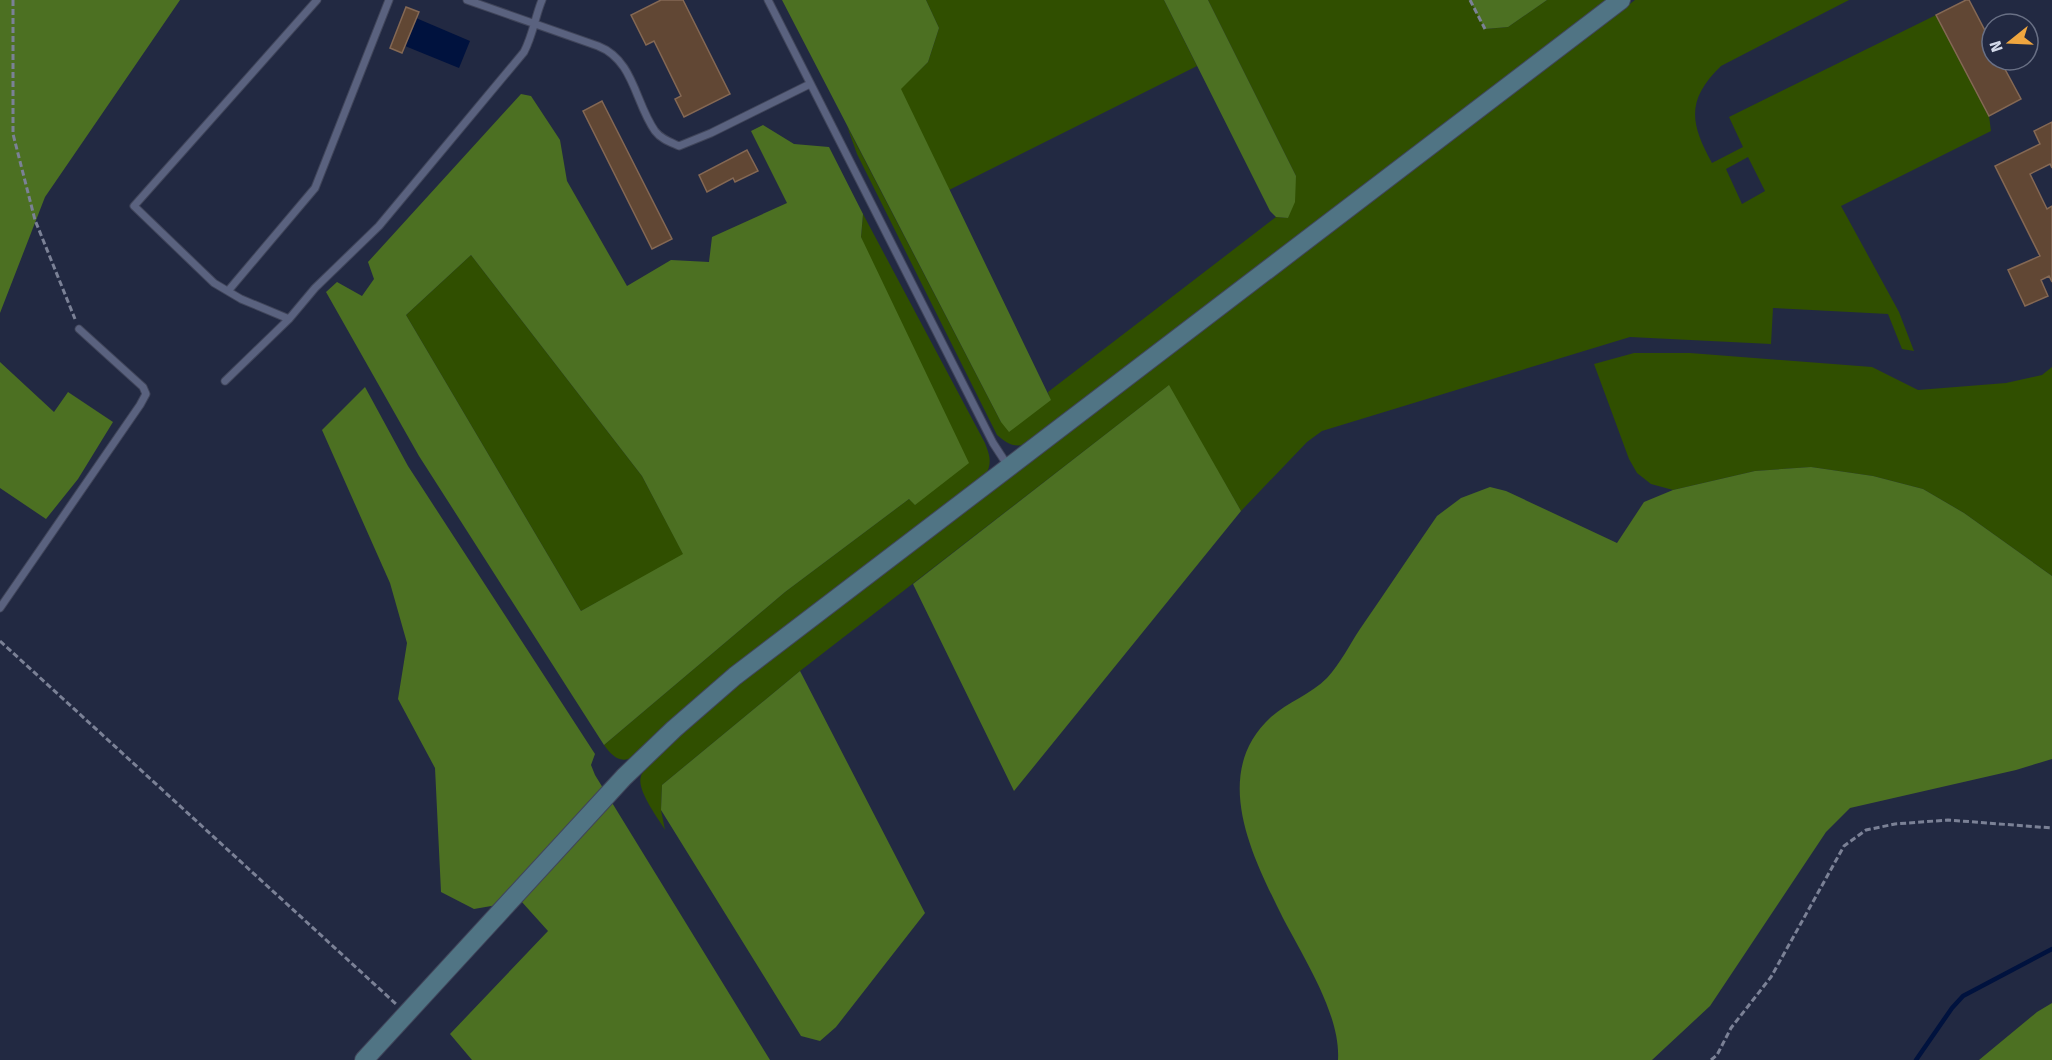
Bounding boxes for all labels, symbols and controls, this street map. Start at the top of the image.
north arrow [1980,12,2040,72]
text: N [1986,39,2007,54]

